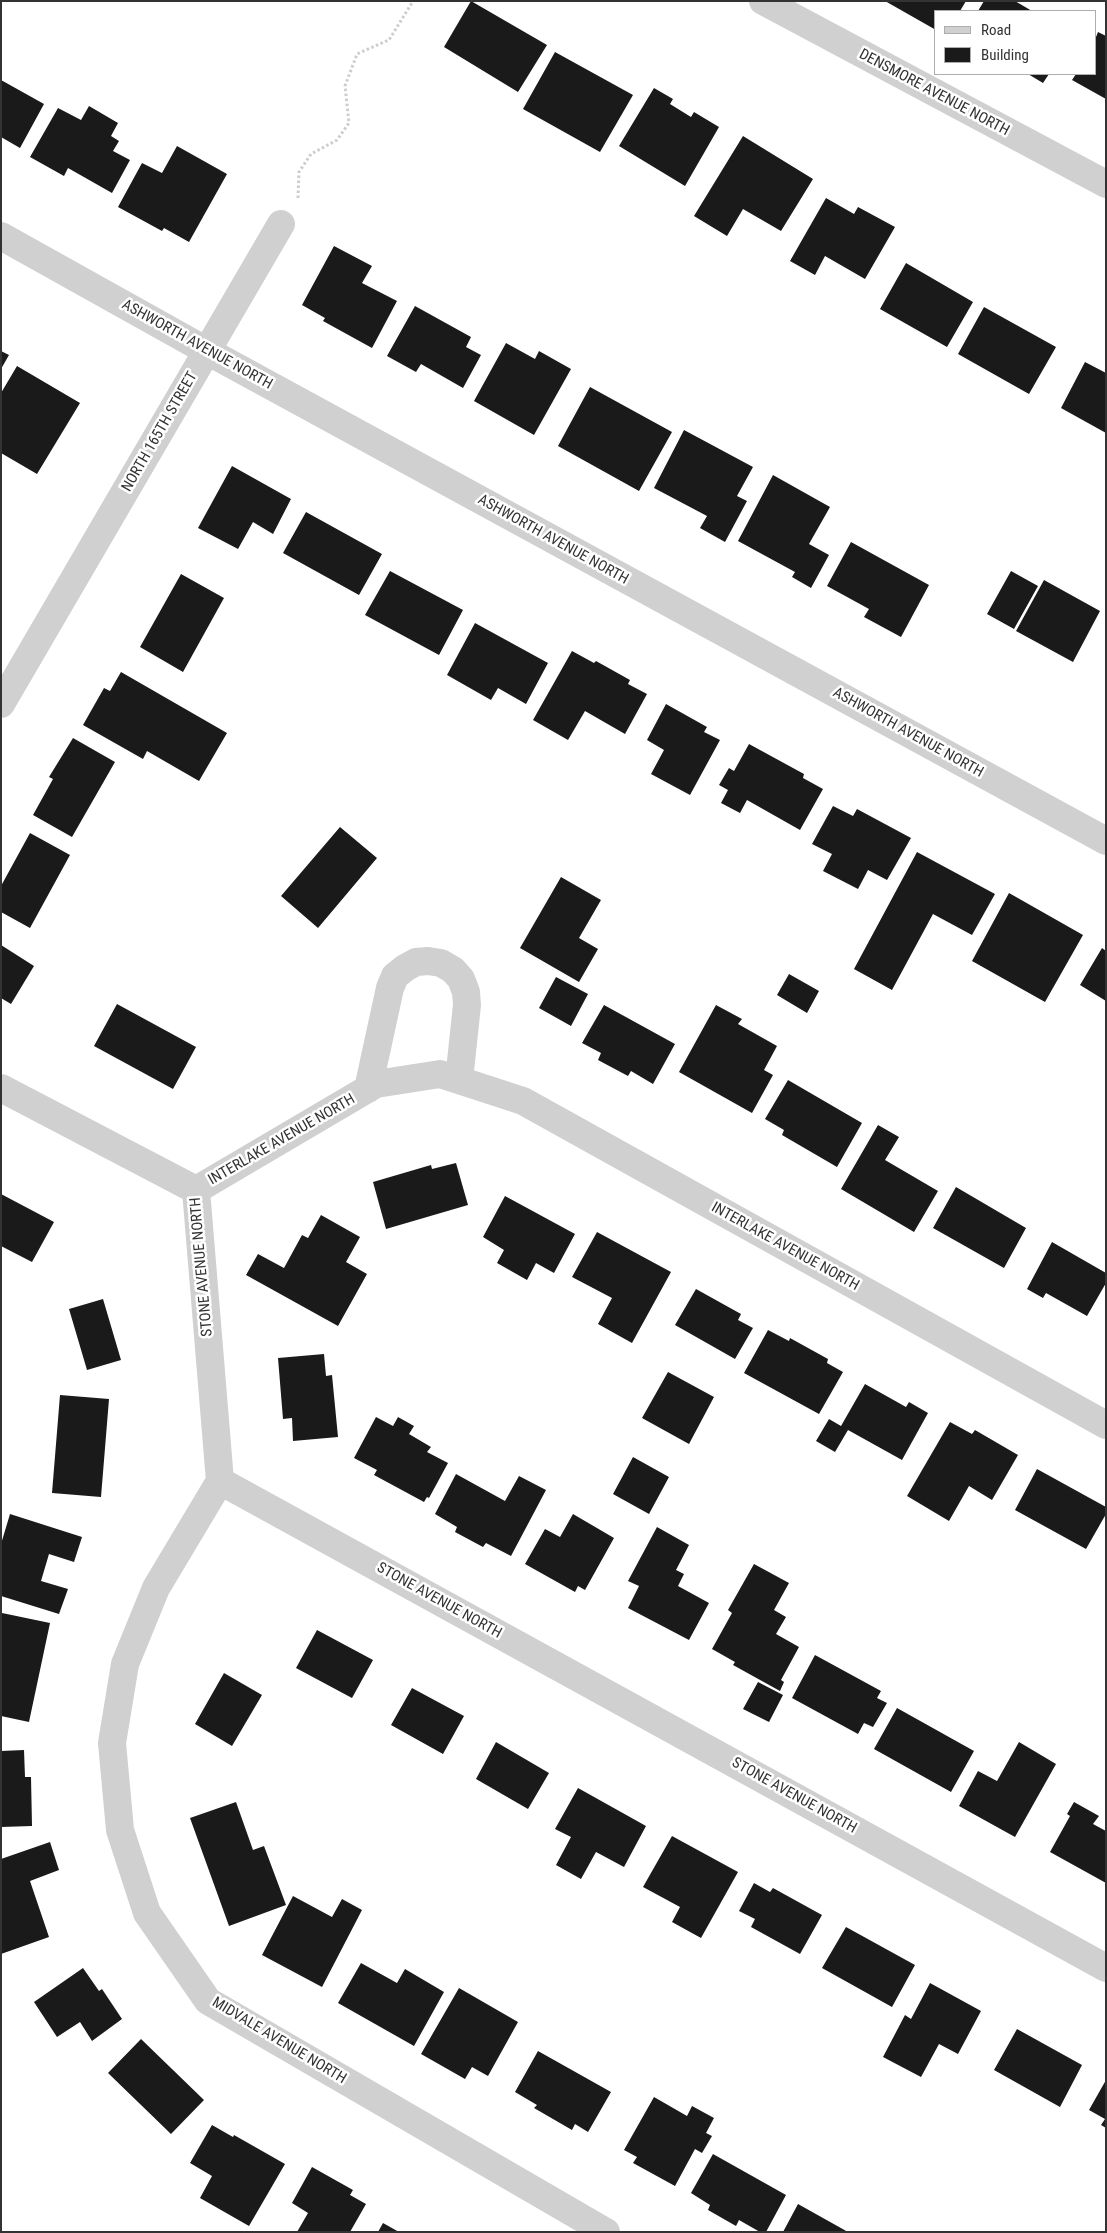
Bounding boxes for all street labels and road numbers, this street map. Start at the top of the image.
street label: DENSMORE AVENUE NORTH [856,46,1012,140]
street label: ASHWORTH AVENUE NORTH [119,296,275,394]
street label: NORTH 165TH STREET [118,369,202,495]
street label: ASHWORTH AVENUE NORTH [475,491,631,589]
street label: ASHWORTH AVENUE NORTH [830,684,986,782]
street label: INTERLAKE AVENUE NORTH [205,1091,359,1189]
street label: STONE AVENUE NORTH [187,1197,217,1337]
street label: INTERLAKE AVENUE NORTH [708,1199,862,1295]
street label: STONE AVENUE NORTH [373,1559,505,1643]
street label: STONE AVENUE NORTH [728,1754,860,1838]
street label: MIDVALE AVENUE NORTH [209,1994,349,2088]

